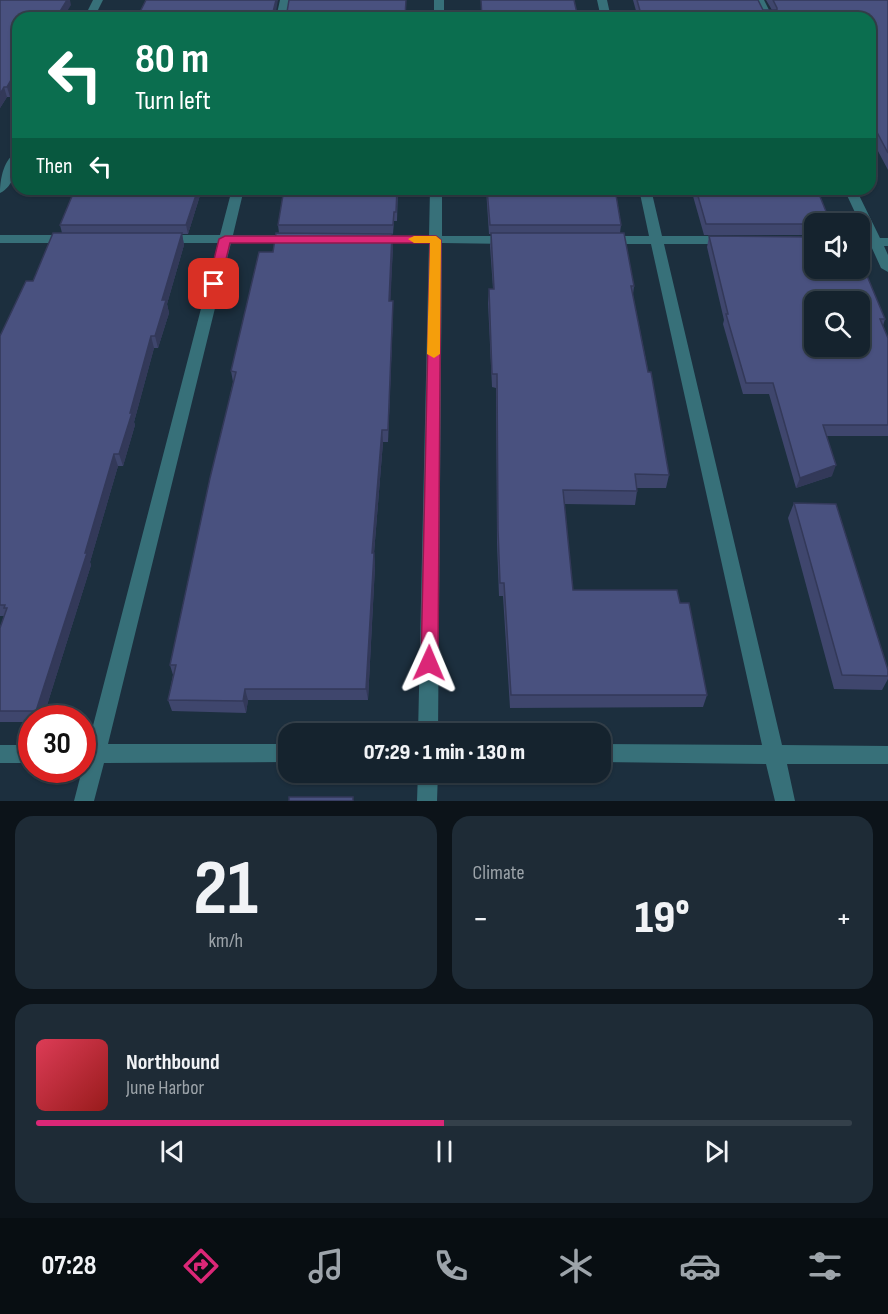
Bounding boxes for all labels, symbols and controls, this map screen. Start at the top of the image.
text: 80 m [135,34,209,85]
icon: left [36,36,114,114]
text: Turn left [135,85,211,117]
icon: left [84,150,117,183]
text: Then [36,153,72,180]
map controls [804,213,870,357]
button: sound [804,213,870,279]
pin [188,258,239,309]
icon: arrive [197,267,230,300]
button: search [804,291,870,357]
position arrow [397,631,461,695]
speed limit sign: 30 [18,705,96,783]
text: 07:29 · 1 min · 130 m [364,739,525,766]
text: 21 [193,843,258,936]
text: Climate [473,861,525,885]
text: 19° [635,891,690,946]
text: − [473,899,489,939]
text: + [836,899,852,939]
text: km/h [208,929,243,953]
text: Northbound [126,1049,220,1076]
text: June Harbor [126,1076,204,1100]
icon: previous [156,1135,189,1168]
icon: pause [428,1135,461,1168]
icon: next [700,1135,733,1168]
icon: directions [180,1245,222,1287]
icon: music [305,1245,347,1287]
icon: phone [430,1245,472,1287]
icon: climate [555,1245,597,1287]
icon: car [679,1245,721,1287]
icon: filters [804,1245,846,1287]
text: 07:28 [41,1250,97,1282]

